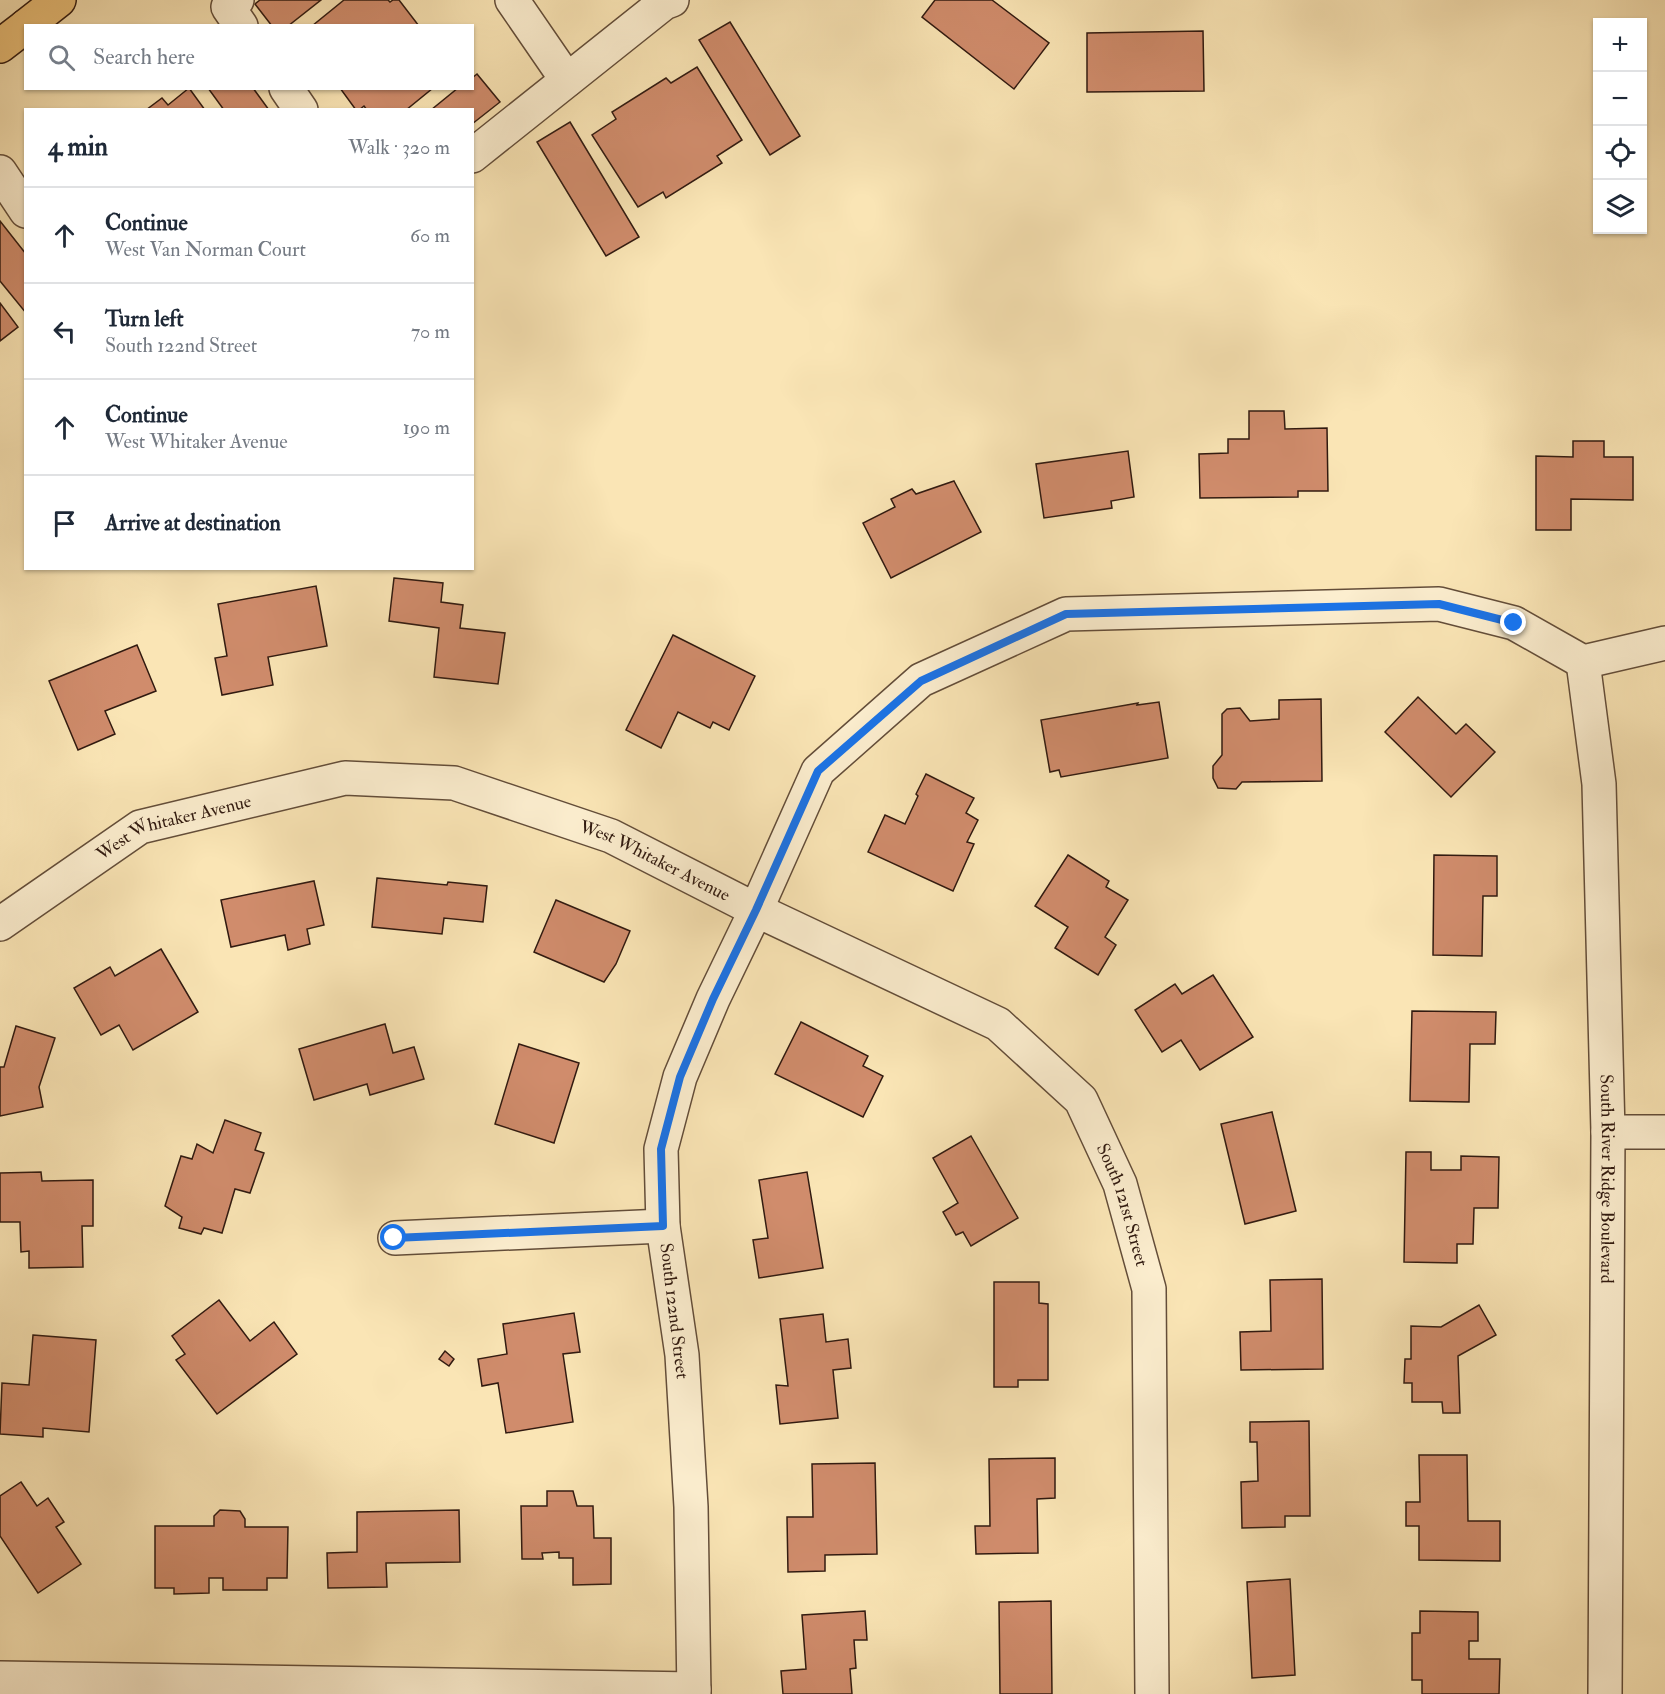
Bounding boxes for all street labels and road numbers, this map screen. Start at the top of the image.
street label: West Whitaker Avenue [91,789,254,866]
street label: West Whitaker Avenue [576,814,735,907]
street label: South River Ridge Boulevard [1595,1074,1620,1284]
street label: South 121st Street [1091,1140,1154,1269]
street label: South 122nd Street [654,1242,694,1381]

